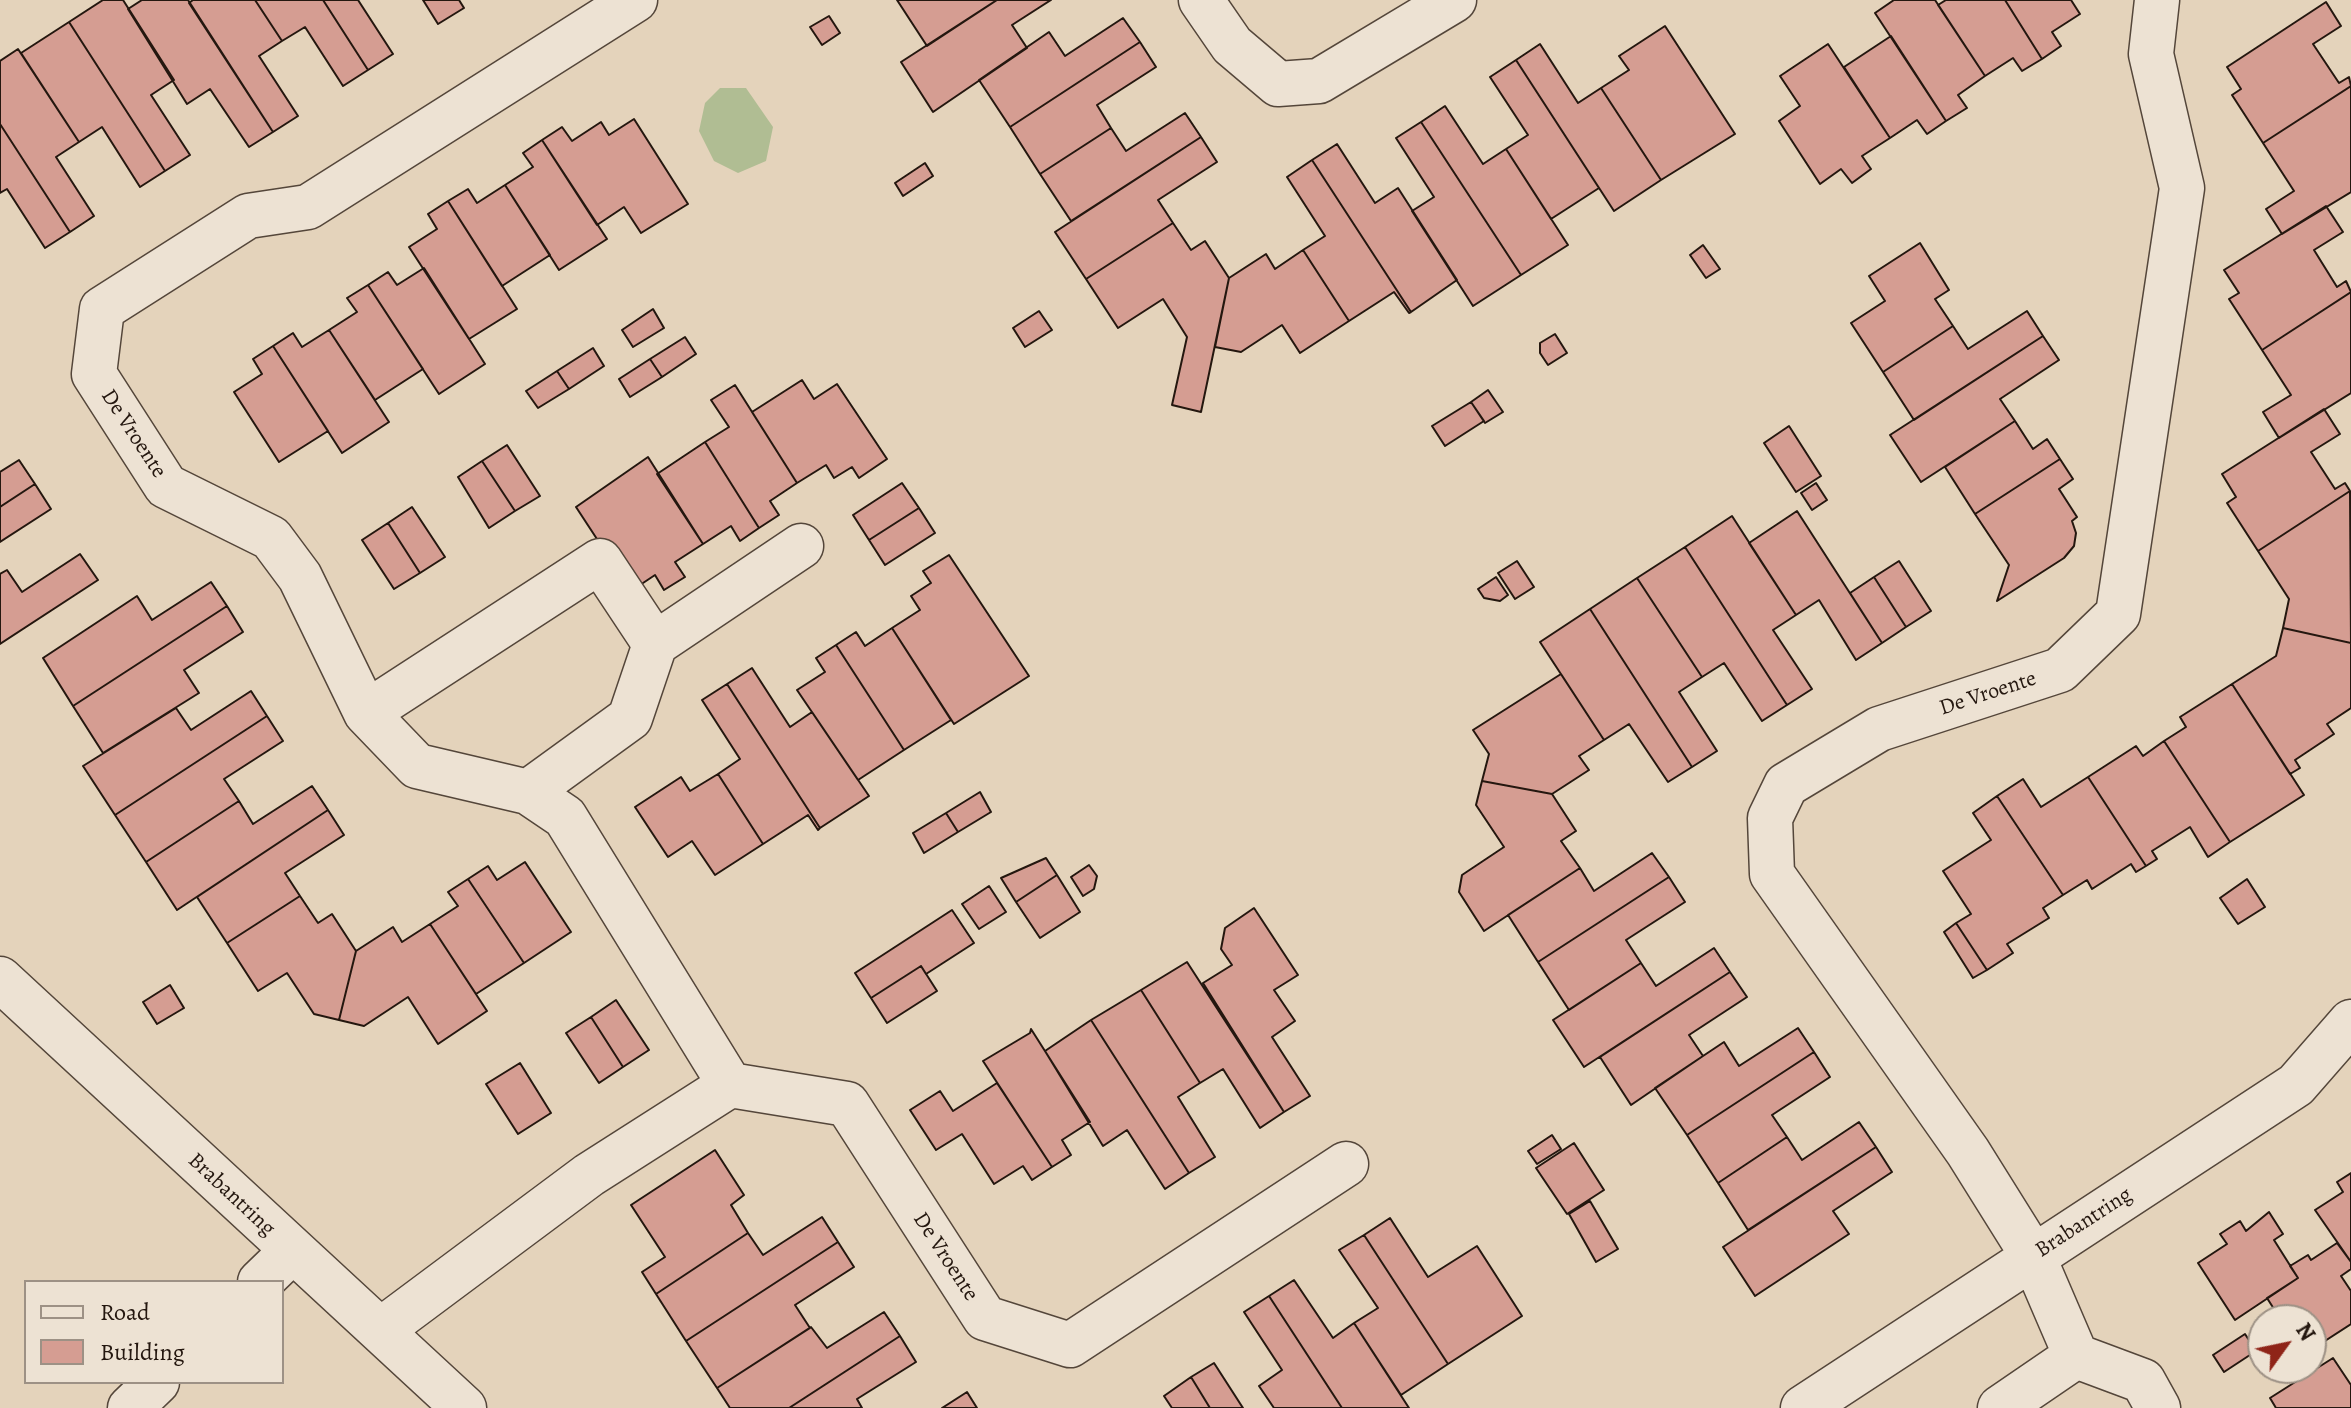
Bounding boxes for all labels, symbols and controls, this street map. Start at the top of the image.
street label: De Vroente [95,385,171,483]
street label: De Vroente [1936,666,2040,722]
street label: Brabantring [182,1148,280,1242]
street label: Brabantring [2031,1182,2137,1264]
street label: De Vroente [907,1208,983,1306]
legend [24,1280,284,1384]
text: Road [100,1296,150,1328]
north arrow [2247,1304,2327,1384]
text: N [2289,1317,2322,1347]
text: Building [100,1336,185,1368]

